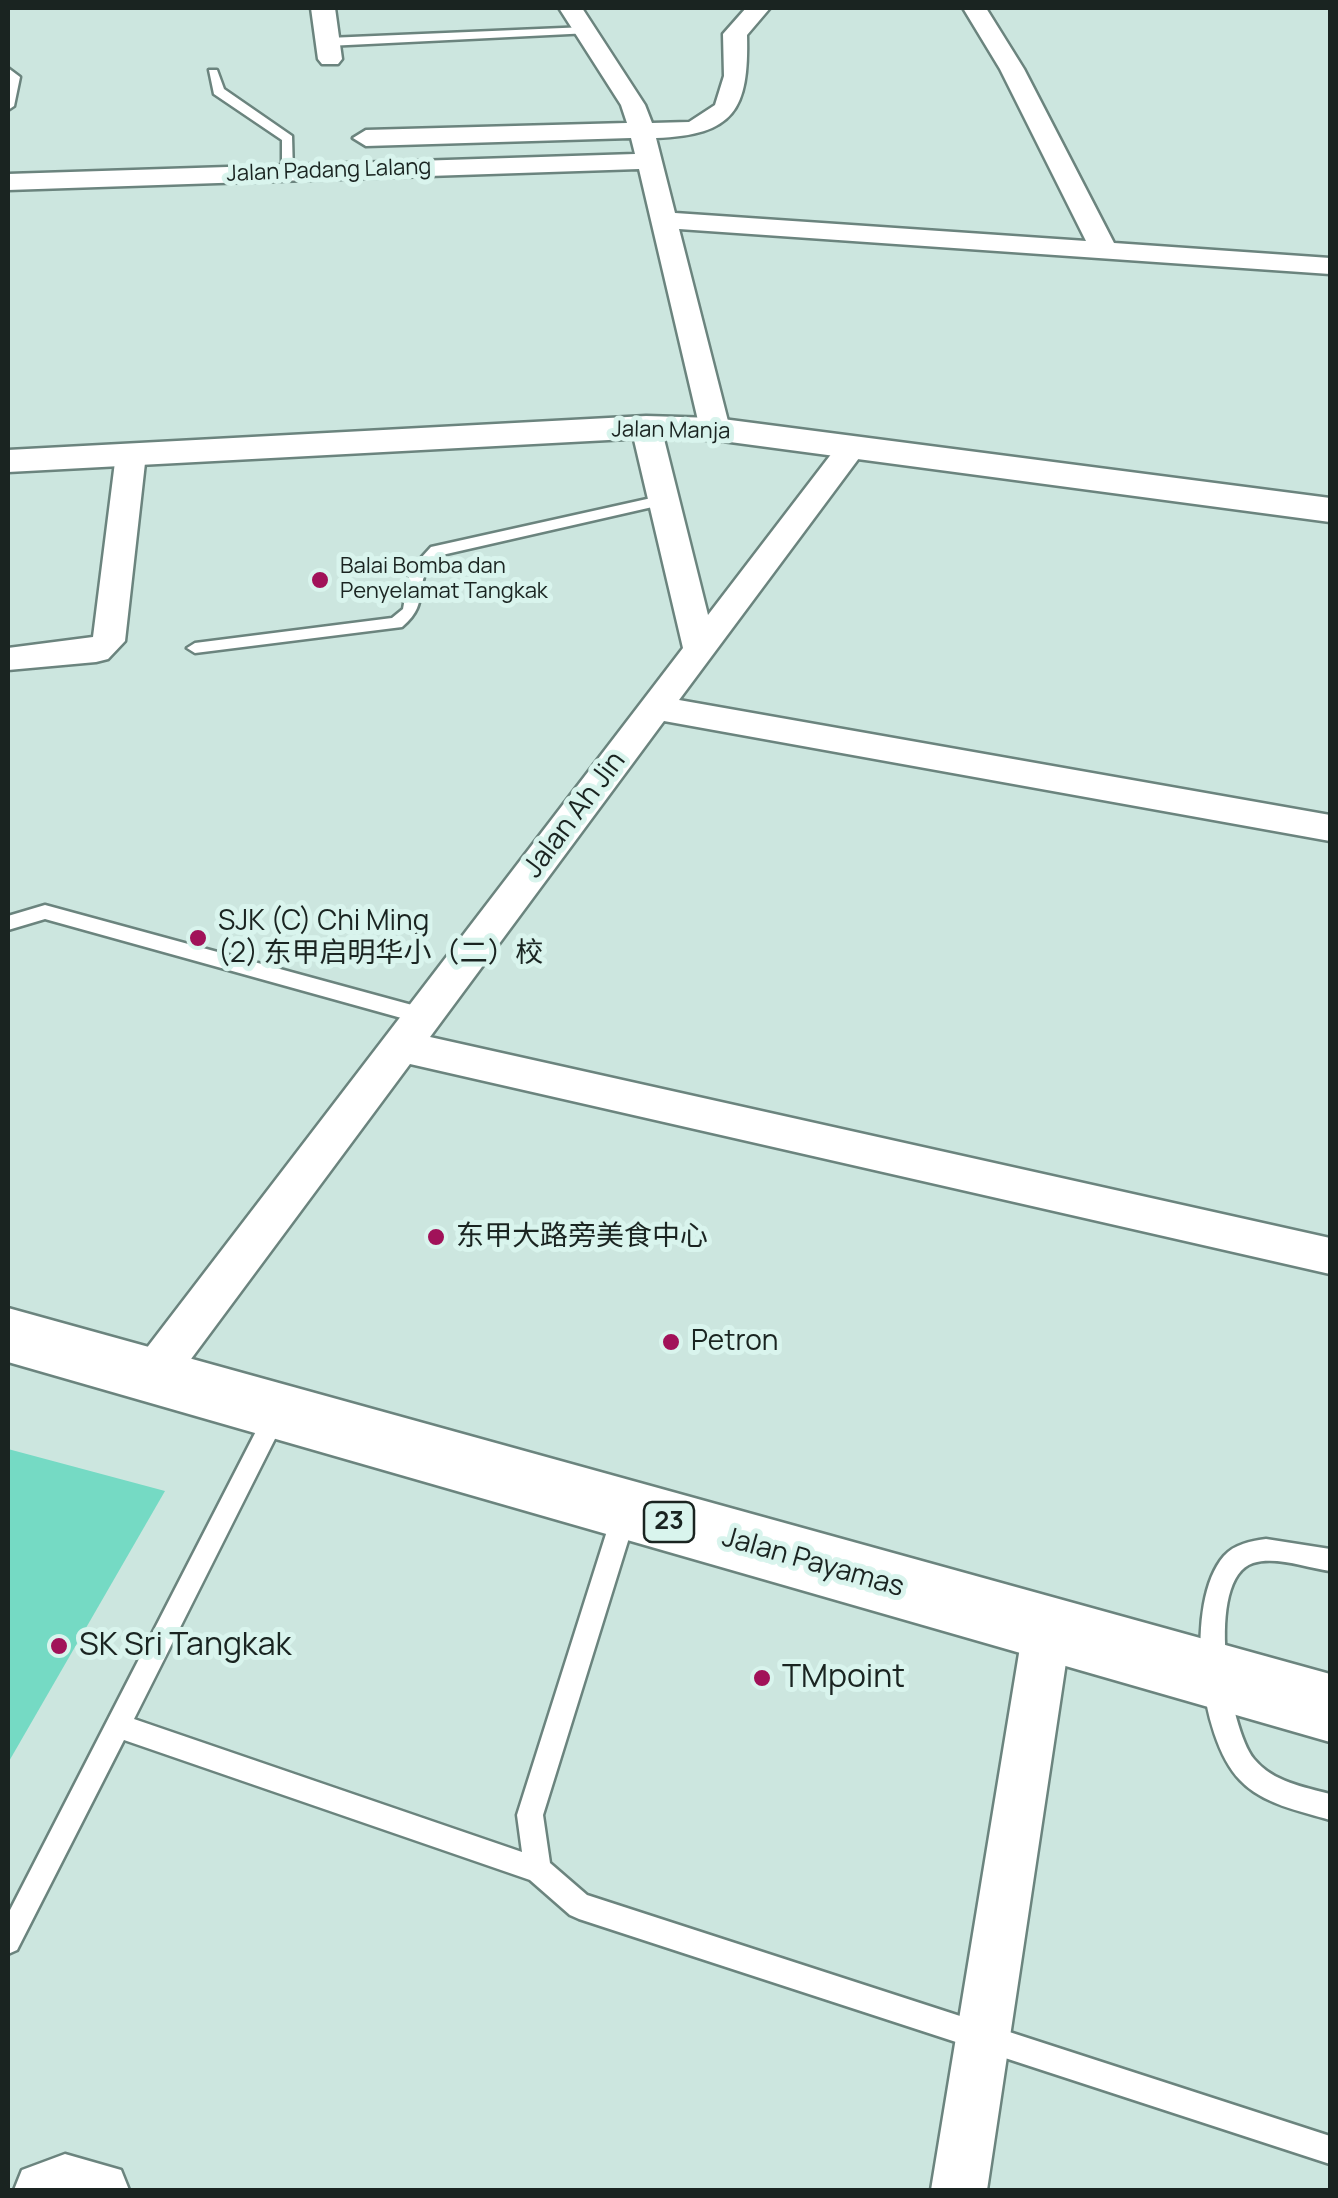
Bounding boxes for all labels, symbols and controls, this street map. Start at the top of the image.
street label: Jalan Padang Lalang [226,154,432,188]
street label: Jalan Manja [611,417,731,445]
place label: Balai Bomba dan Penyelamat Tangkak [340,554,548,606]
marker: Balai Bomba dan Penyelamat Tangkak [309,569,331,591]
street label: Jalan Ah Jin [517,745,633,885]
place label: SJK (C) Chi Ming (2) 东甲启明华小（二）校 [218,905,543,971]
marker: SJK (C) Chi Ming (2) 东甲启明华小（二）校 [187,927,209,949]
place label: 东甲大路旁美食中心 [456,1220,708,1254]
marker: 东甲大路旁美食中心 [425,1226,447,1248]
place label: Petron [691,1325,778,1359]
marker: Petron [660,1331,682,1353]
road number: 23 [644,1502,694,1542]
street label: Jalan Payamas [718,1521,908,1605]
place label: SK Sri Tangkak [79,1627,291,1665]
marker: SK Sri Tangkak [48,1635,70,1657]
place label: TMpoint [782,1659,905,1697]
marker: TMpoint [751,1667,773,1689]

